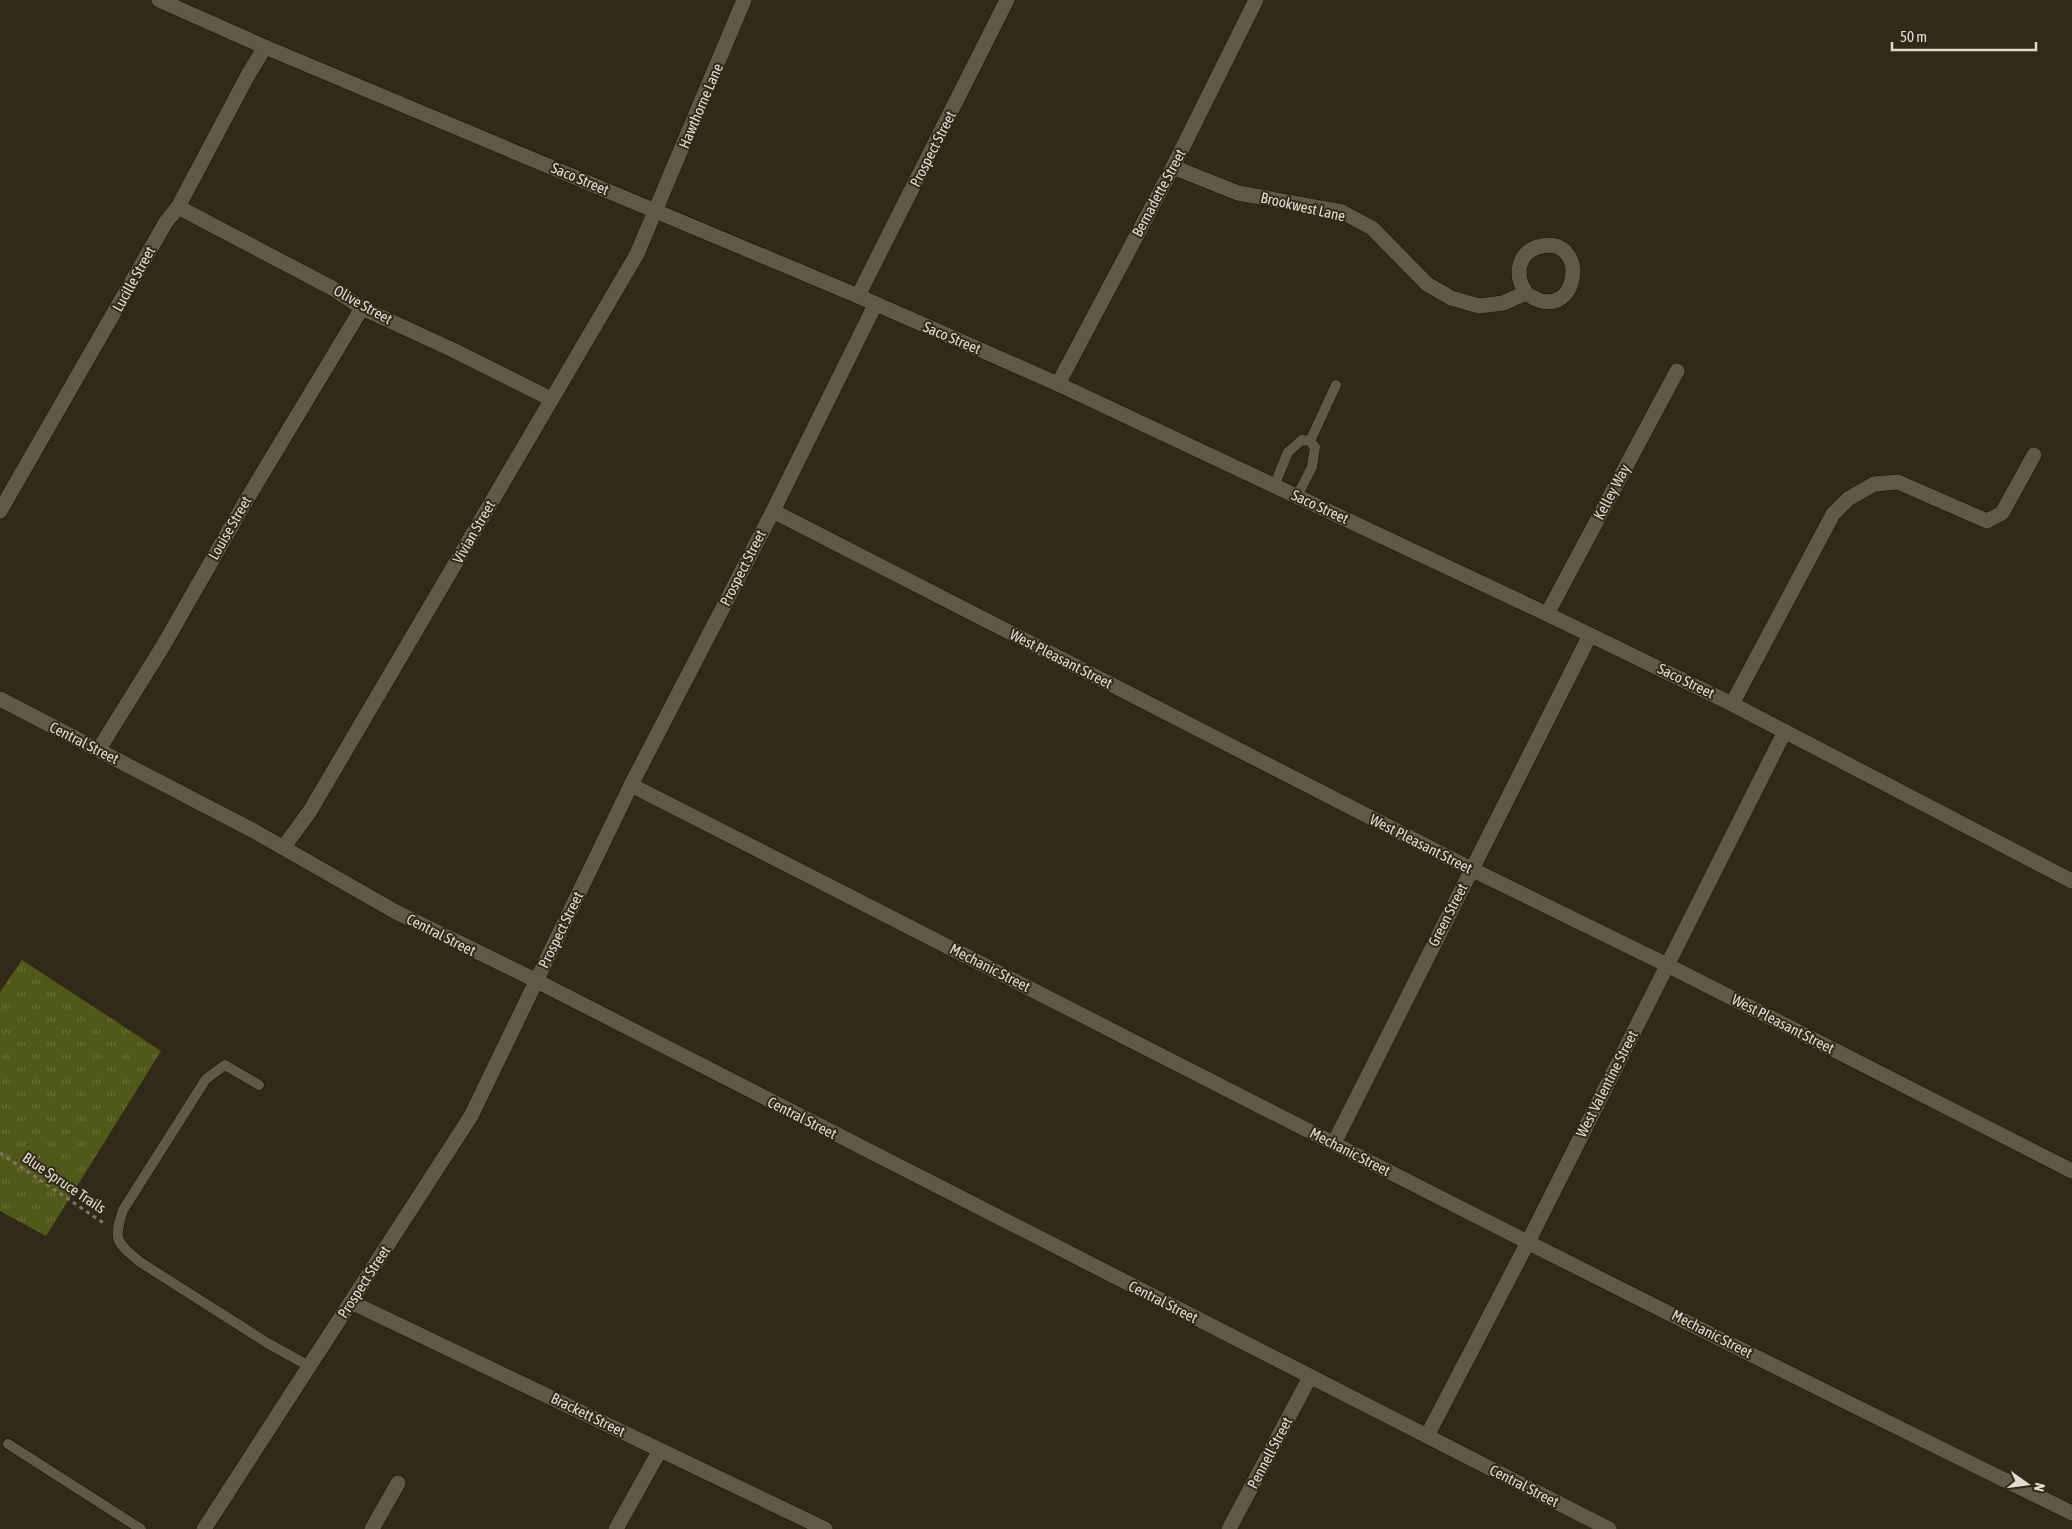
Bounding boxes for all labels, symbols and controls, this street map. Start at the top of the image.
scale bar [1892,20,2036,52]
text: 50 m [1900,28,1927,45]
street label: Hawthorne Lane [675,61,726,151]
street label: Prospect Street [906,108,959,190]
street label: Bernadette Street [1128,146,1189,239]
street label: Saco Street [549,159,612,198]
street label: Brookwest Lane [1259,189,1347,225]
street label: Lucille Street [109,243,158,314]
street label: Olive Street [331,282,395,328]
street label: Saco Street [921,318,984,357]
street label: Kelley Way [1590,461,1633,522]
street label: Saco Street [1289,486,1351,527]
street label: Louise Street [205,493,255,563]
street label: Vivian Street [449,497,498,566]
street label: Prospect Street [716,527,769,609]
street label: West Pleasant Street [1007,625,1115,692]
street label: Saco Street [1655,660,1717,702]
street label: Central Street [47,718,122,767]
street label: West Pleasant Street [1367,810,1475,877]
street label: Green Street [1425,881,1471,949]
street label: Prospect Street [535,889,586,971]
street label: Central Street [404,910,479,959]
street label: Mechanic Street [947,940,1033,995]
street label: West Pleasant Street [1729,990,1837,1057]
street label: West Valentine Street [1572,1028,1641,1140]
street label: Central Street [765,1093,840,1142]
street label: Mechanic Street [1307,1124,1393,1179]
street label: Blue Spruce Trails [20,1149,109,1217]
street label: Prospect Street [334,1242,393,1321]
street label: Central Street [1126,1277,1201,1326]
street label: Mechanic Street [1669,1306,1755,1361]
street label: Brackett Street [548,1389,628,1440]
street label: Pennell Street [1244,1414,1295,1491]
north arrow [2002,1459,2052,1509]
street label: Central Street [1487,1461,1562,1510]
text: N [2031,1481,2048,1493]

